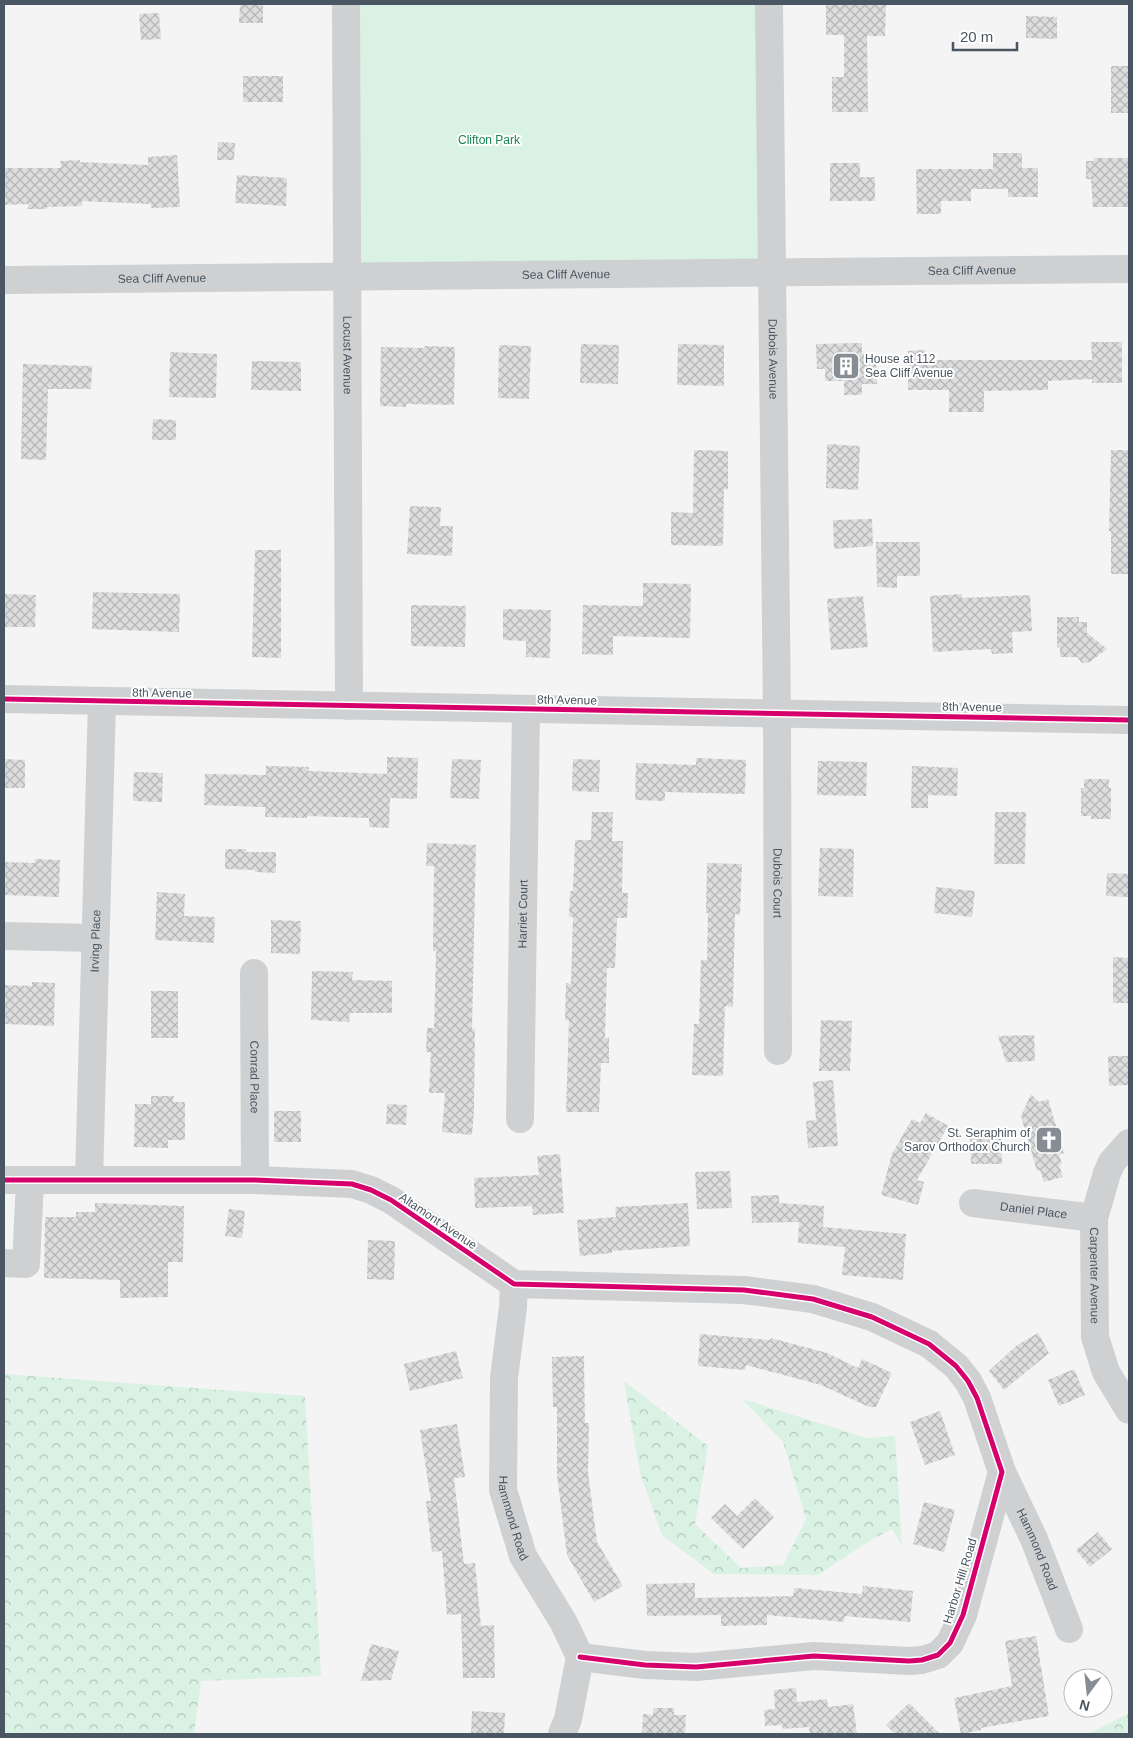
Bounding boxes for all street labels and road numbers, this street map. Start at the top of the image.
street label: Sea Cliff Avenue [928,263,1017,278]
street label: Sea Cliff Avenue [522,267,611,282]
street label: Sea Cliff Avenue [118,271,207,286]
street label: Locust Avenue [340,316,355,395]
street label: Dubois Avenue [766,319,780,400]
street label: 8th Avenue [132,685,192,701]
street label: 8th Avenue [537,692,597,708]
street label: 8th Avenue [942,699,1002,715]
street label: Dubois Court [770,848,785,919]
street label: Harriet Court [516,879,531,949]
street label: Irving Place [88,909,103,973]
street label: Conrad Place [247,1041,262,1114]
street label: Altamont Avenue [397,1190,480,1252]
street label: Daniel Place [999,1199,1068,1222]
street label: Carpenter Avenue [1087,1227,1102,1324]
street label: Hammond Road [496,1476,531,1563]
street label: Hammond Road [1013,1506,1060,1592]
street label: Harbor Hill Road [940,1537,980,1625]

